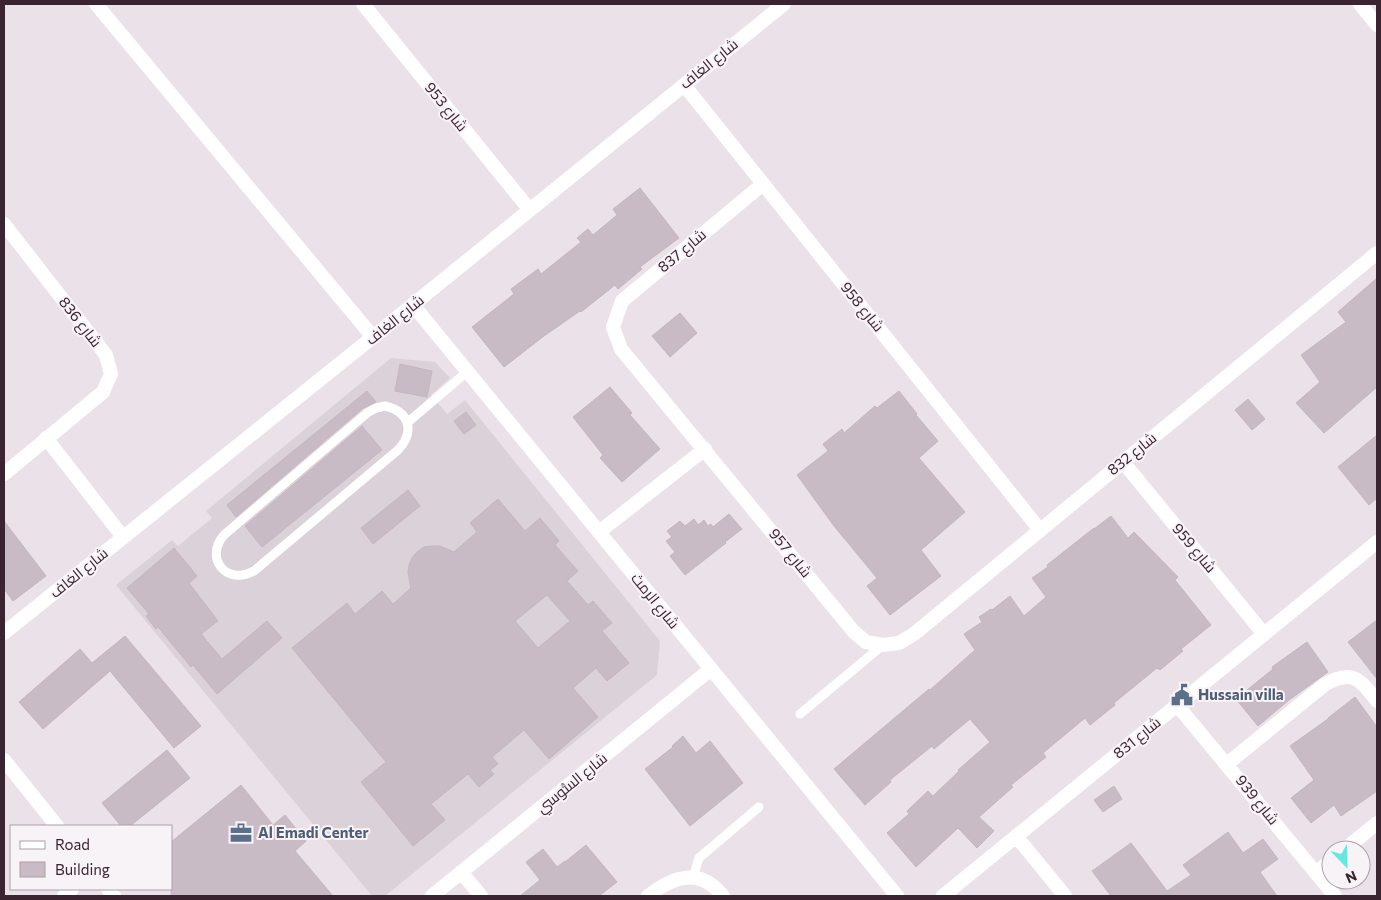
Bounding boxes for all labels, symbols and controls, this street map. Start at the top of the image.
street label: شارع الغاف [676,34,743,94]
street label: شارع 953 [419,78,472,137]
street label: شارع 837 [654,225,711,278]
street label: شارع 958 [835,278,888,337]
street label: شارع الغاف [362,290,429,350]
street label: شارع 836 [53,293,106,352]
street label: شارع 832 [1103,428,1161,481]
street label: شارع 959 [1167,519,1221,578]
street label: شارع 957 [763,524,816,582]
street label: شارع الغاف [46,543,113,603]
street label: شارع الرمث [626,569,684,634]
public building icon: Hussain villa [1169,682,1195,708]
place label: Hussain villa [1198,685,1284,703]
street label: شارع 831 [1109,713,1166,764]
street label: شارع السُّوسي [532,748,613,819]
street label: شارع 939 [1230,771,1283,830]
office icon: Al Emadi Center [228,820,254,846]
place label: Al Emadi Center [258,823,369,841]
legend [10,825,172,890]
text: Road [55,835,90,853]
north arrow [1321,840,1371,890]
text: Building [55,860,110,878]
text: N [1343,868,1359,887]

